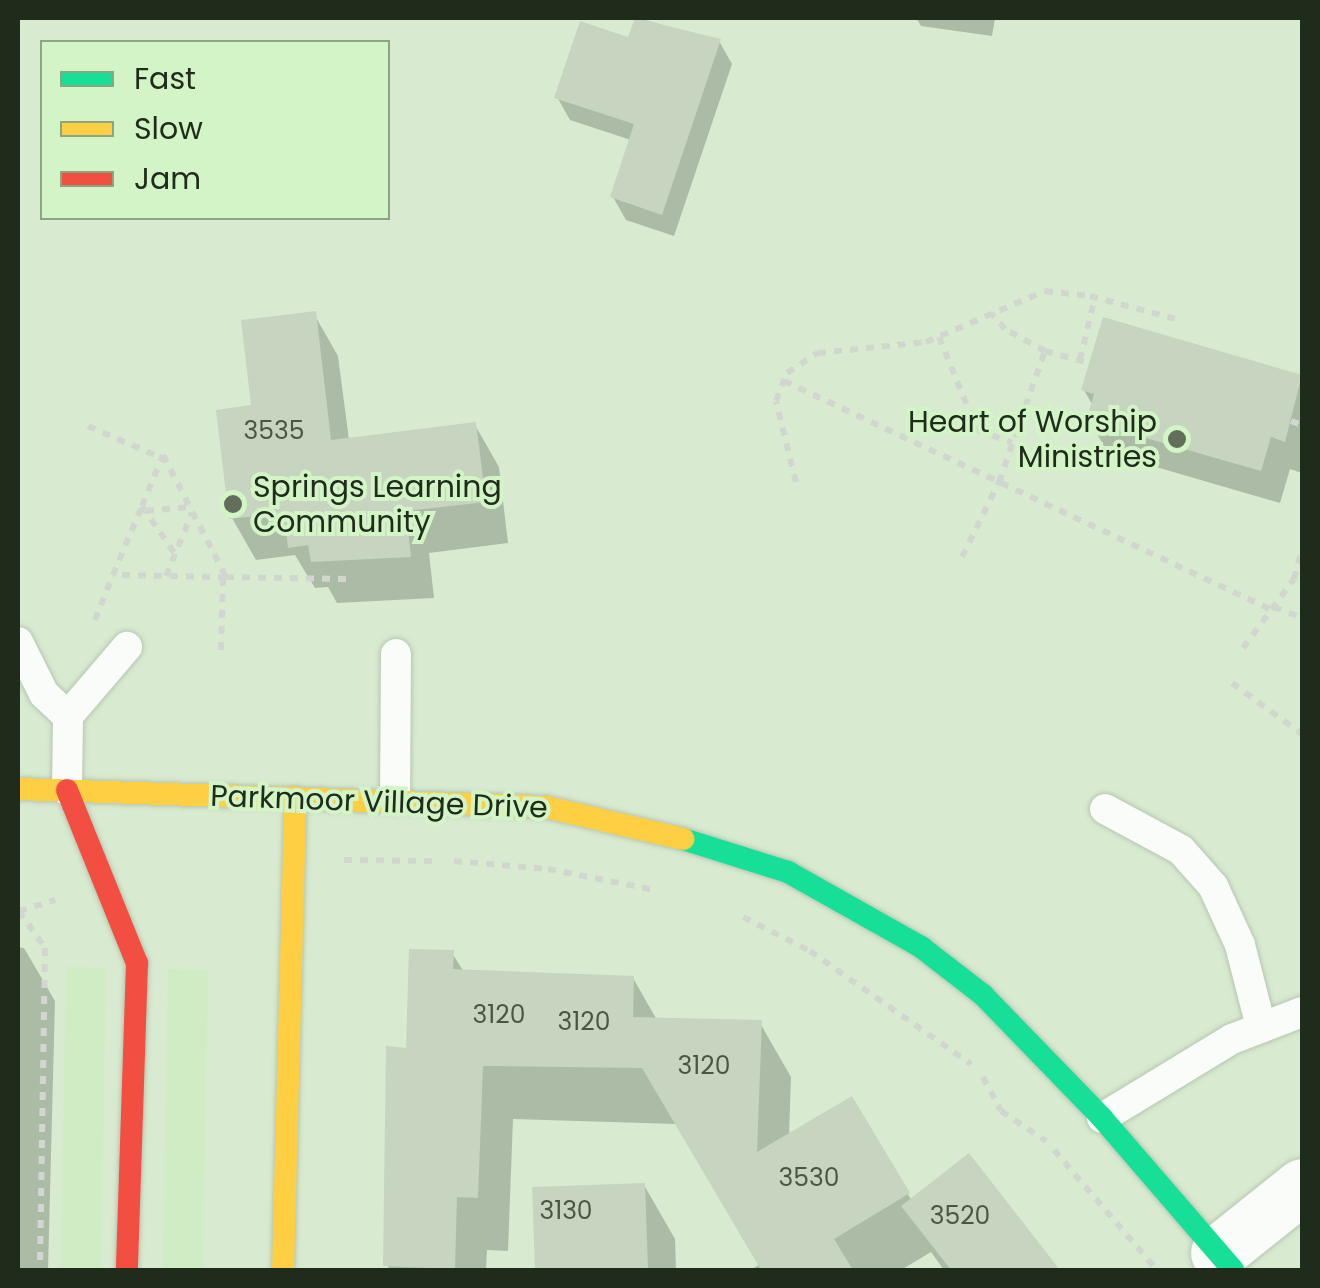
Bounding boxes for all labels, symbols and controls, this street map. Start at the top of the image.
legend [40,40,390,220]
text: Fast [134,57,196,100]
text: Slow [134,107,203,150]
text: Jam [134,157,201,200]
place label: Heart of Worship Ministries [908,404,1157,474]
house number: 3535 [244,416,304,446]
marker: Heart of Worship Ministries [1166,428,1188,450]
place label: Springs Learning Community [253,469,502,540]
marker: Springs Learning Community [222,493,244,515]
street label: Parkmoor Village Drive [210,778,548,826]
house number: 3120 [473,1000,525,1030]
house number: 3120 [558,1007,610,1037]
house number: 3120 [678,1051,730,1081]
house number: 3530 [779,1163,839,1193]
house number: 3130 [539,1196,593,1226]
house number: 3520 [930,1201,990,1231]

